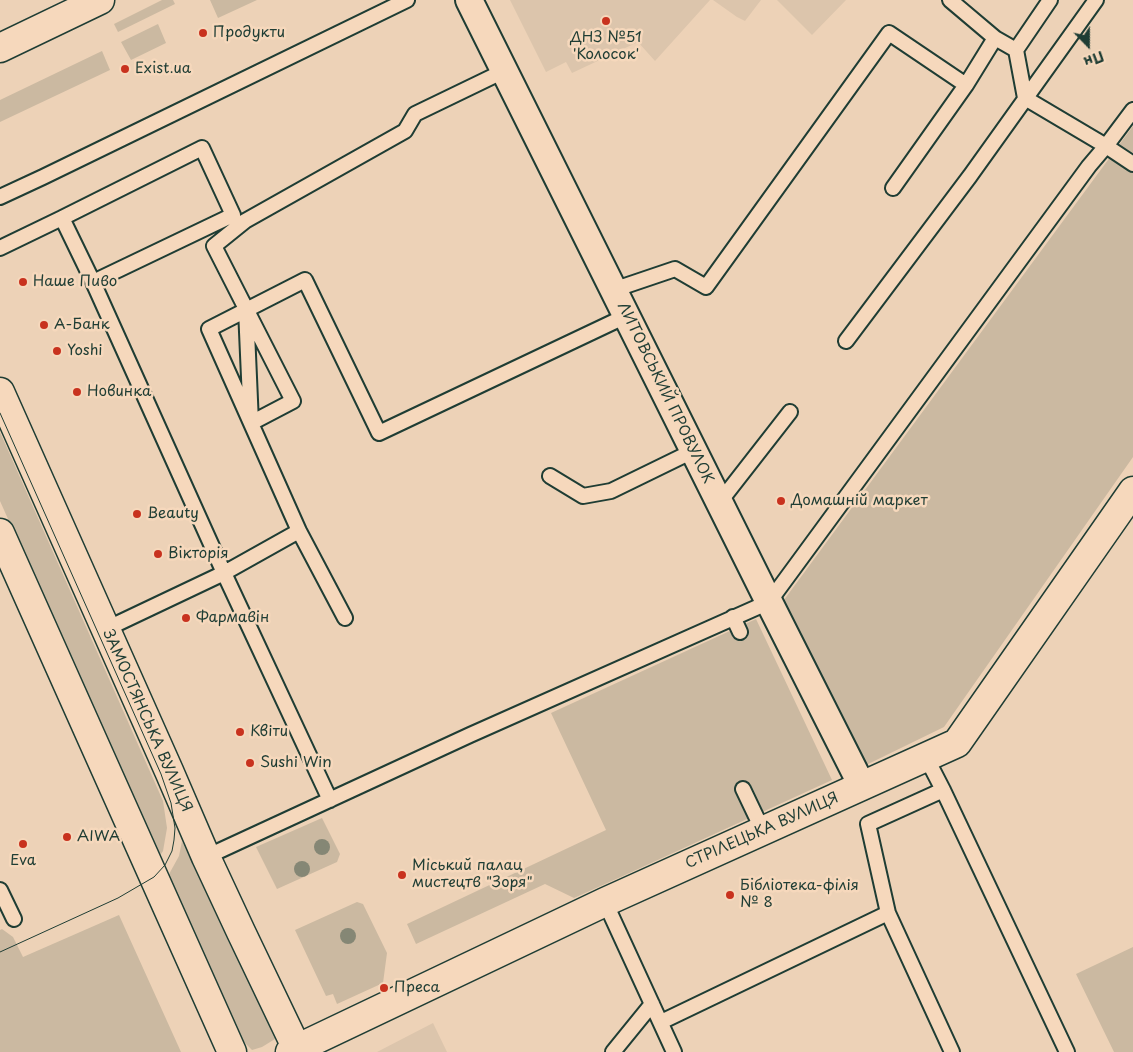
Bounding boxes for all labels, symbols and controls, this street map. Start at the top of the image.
marker: ДНЗ №51 'Колосок' [600,15,612,27]
north arrow [1063,20,1113,70]
place label: Продукти [213,24,285,42]
marker: Продукти [197,27,209,39]
place label: ДНЗ №51 'Колосок' [570,29,642,64]
text: Пн [1080,46,1107,73]
place label: Exist.ua [135,60,191,78]
marker: Exist.ua [119,63,131,75]
place label: Наше Пиво [33,273,117,291]
marker: Наше Пиво [17,276,29,288]
street label: ЛИТОВСЬКИЙ ПРОВУЛОК [613,299,717,487]
place label: А-Банк [54,316,110,334]
marker: А-Банк [38,319,50,331]
place label: Yoshi [67,342,103,360]
marker: Yoshi [51,345,63,357]
place label: Новинка [87,383,151,401]
marker: Новинка [71,386,83,398]
place label: Домашній маркет [791,492,928,510]
marker: Домашній маркет [775,495,787,507]
place label: Beauty [147,505,199,523]
marker: Beauty [131,508,143,520]
place label: Вікторія [168,545,229,563]
marker: Вікторія [152,548,164,560]
place label: Фармавін [196,609,269,627]
marker: Фармавін [180,612,192,624]
street label: ЗАМОСТЯНСЬКА ВУЛИЦЯ [99,627,195,815]
place label: Квіти [250,723,288,741]
marker: Квіти [234,726,246,738]
place label: Sushi Win [260,754,332,772]
marker: Sushi Win [244,757,256,769]
street label: СТРІЛЕЦЬКА ВУЛИЦЯ [683,789,841,873]
place label: AIWA [77,828,120,846]
marker: AIWA [61,831,73,843]
marker: Eva [17,838,29,850]
place label: Eva [10,852,36,870]
place label: Міський палац мистецтв "Зоря" [412,857,533,892]
marker: Міський палац мистецтв "Зоря" [396,869,408,881]
place label: Бібліотека-філія № 8 [740,877,859,912]
marker: Бібліотека-філія № 8 [724,889,736,901]
place label: Преса [394,979,440,997]
marker: Преса [378,982,390,994]

